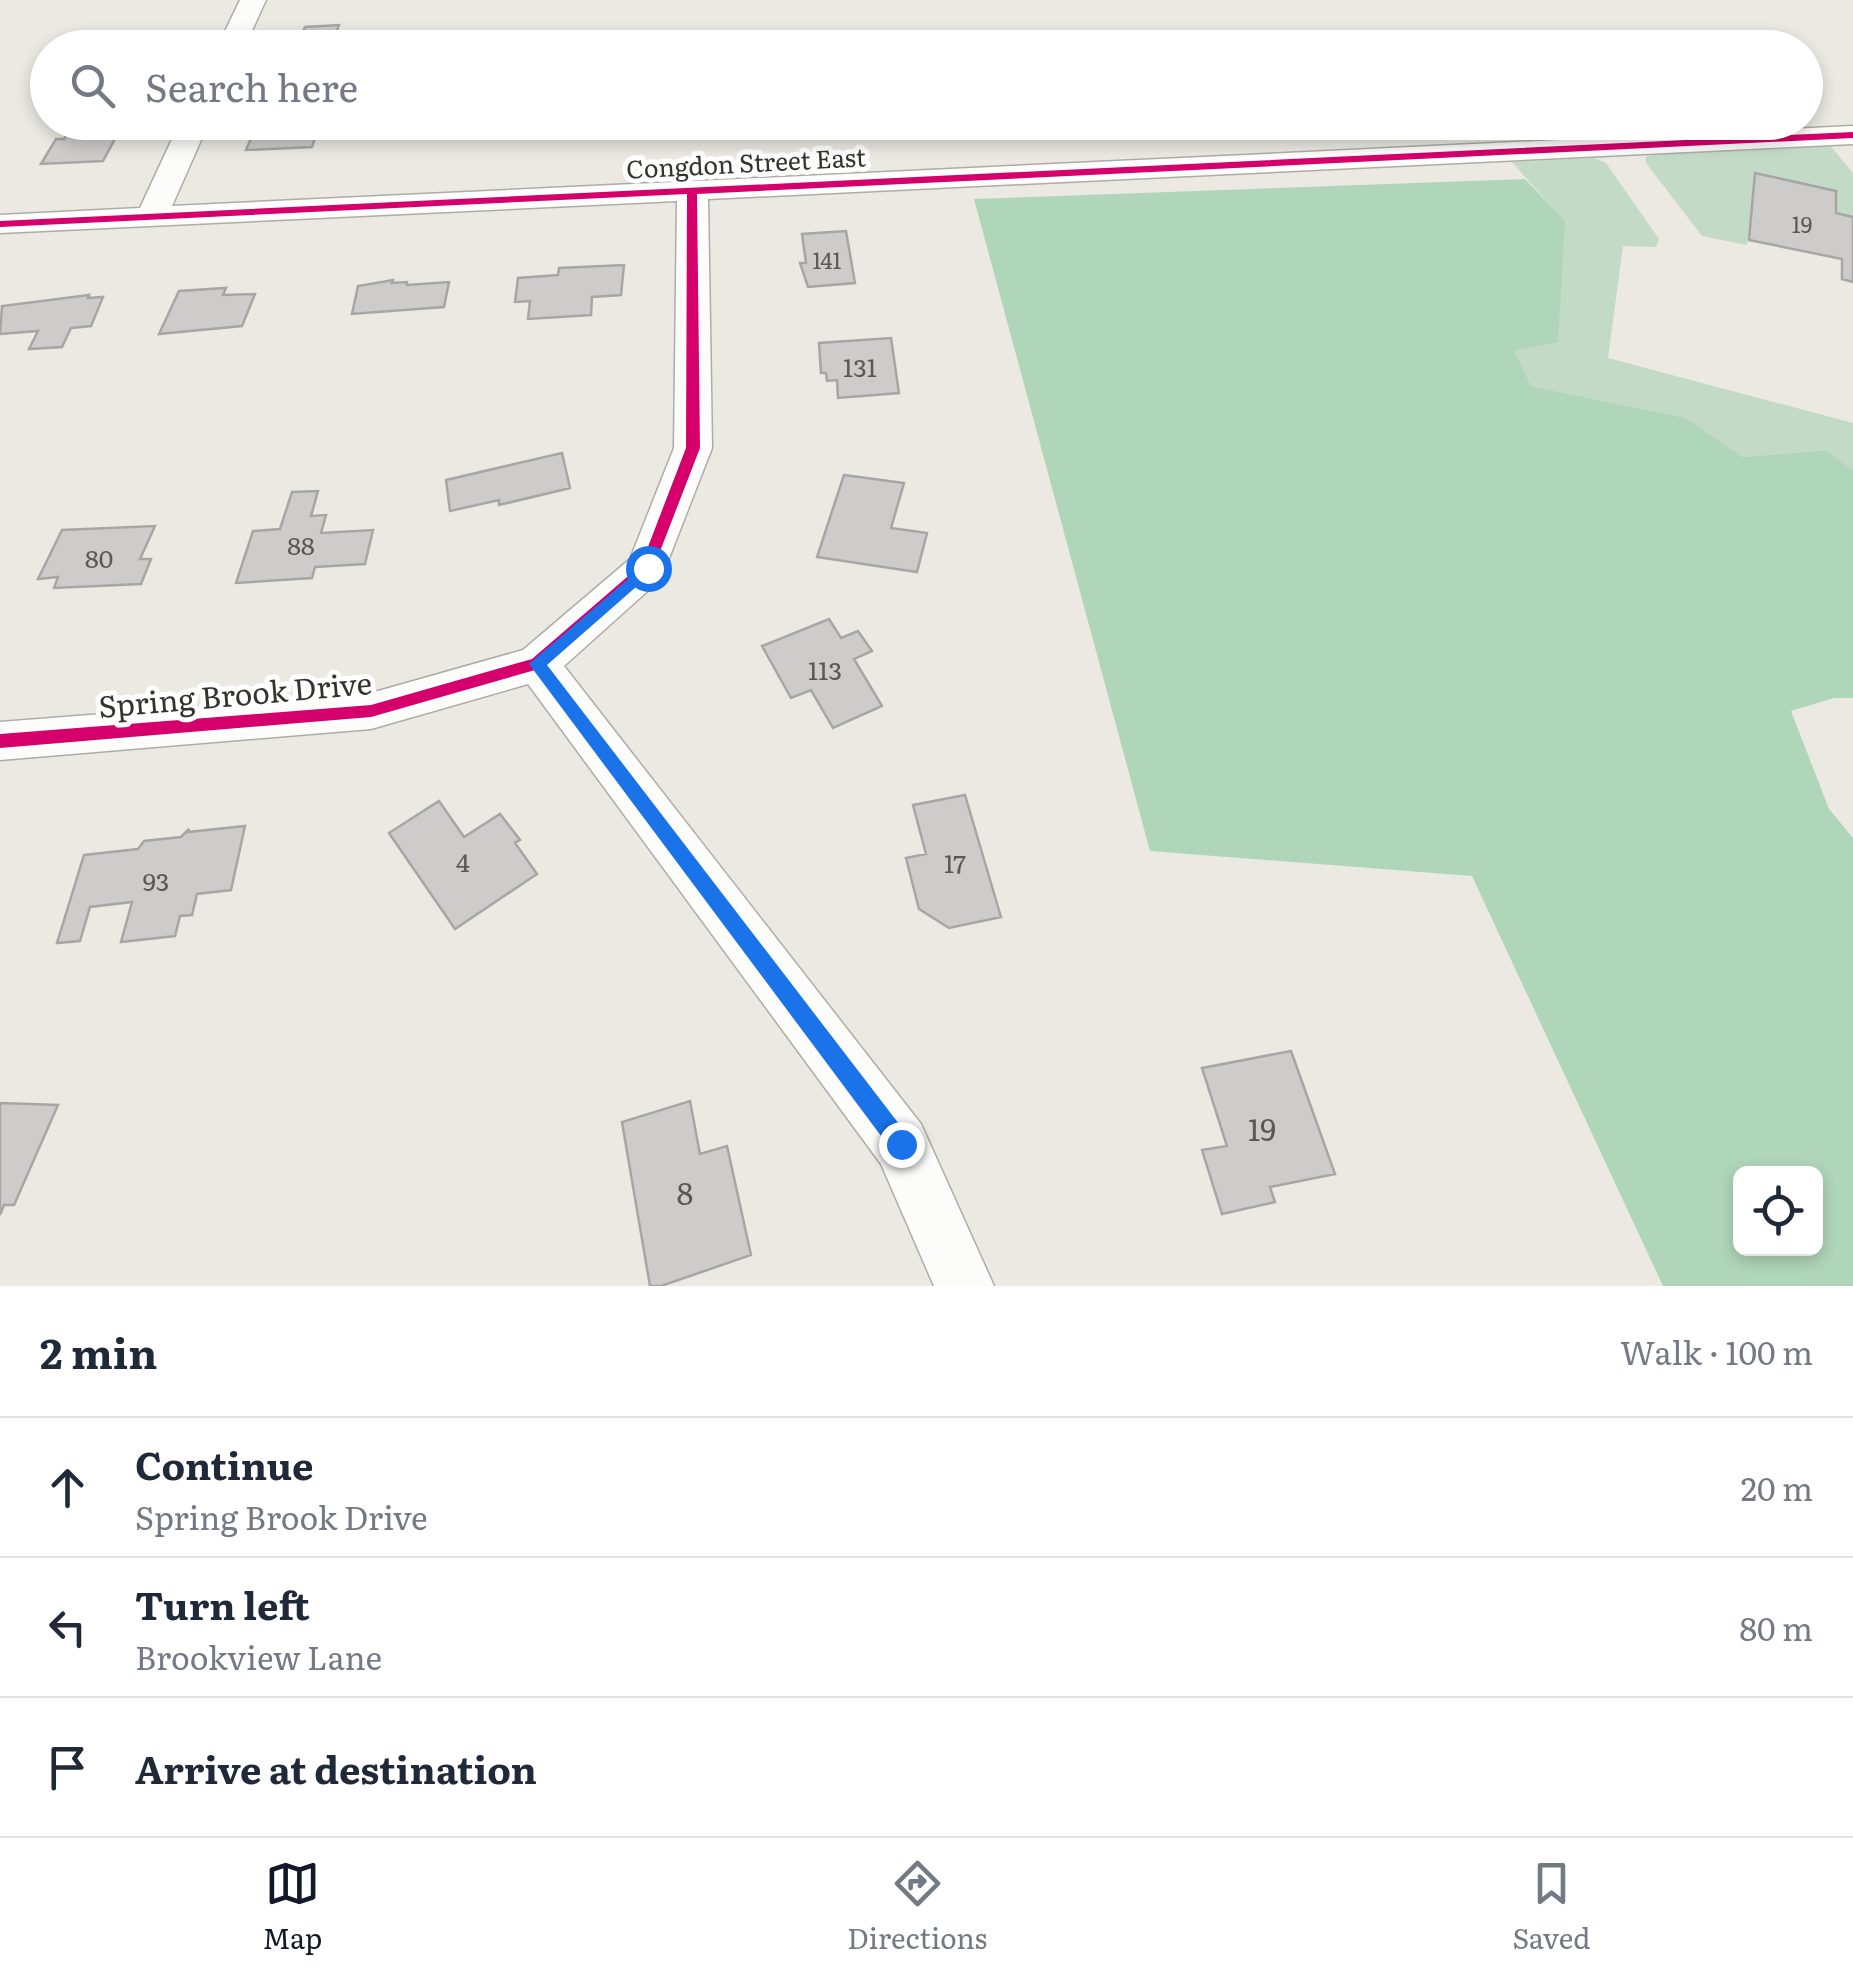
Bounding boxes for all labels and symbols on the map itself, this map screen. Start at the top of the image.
street label: Congdon Street East [625,137,867,187]
house number: 19 [1792,207,1812,240]
house number: 141 [812,243,842,276]
house number: 131 [843,348,877,385]
house number: 88 [287,526,315,563]
house number: 80 [85,539,113,576]
route start [626,546,672,592]
house number: 113 [808,651,842,688]
street label: Spring Brook Drive [96,659,374,727]
house number: 4 [456,843,470,880]
house number: 17 [944,844,966,881]
house number: 93 [143,862,169,899]
house number: 19 [1248,1106,1276,1150]
route end [879,1122,925,1168]
house number: 8 [677,1170,693,1214]

